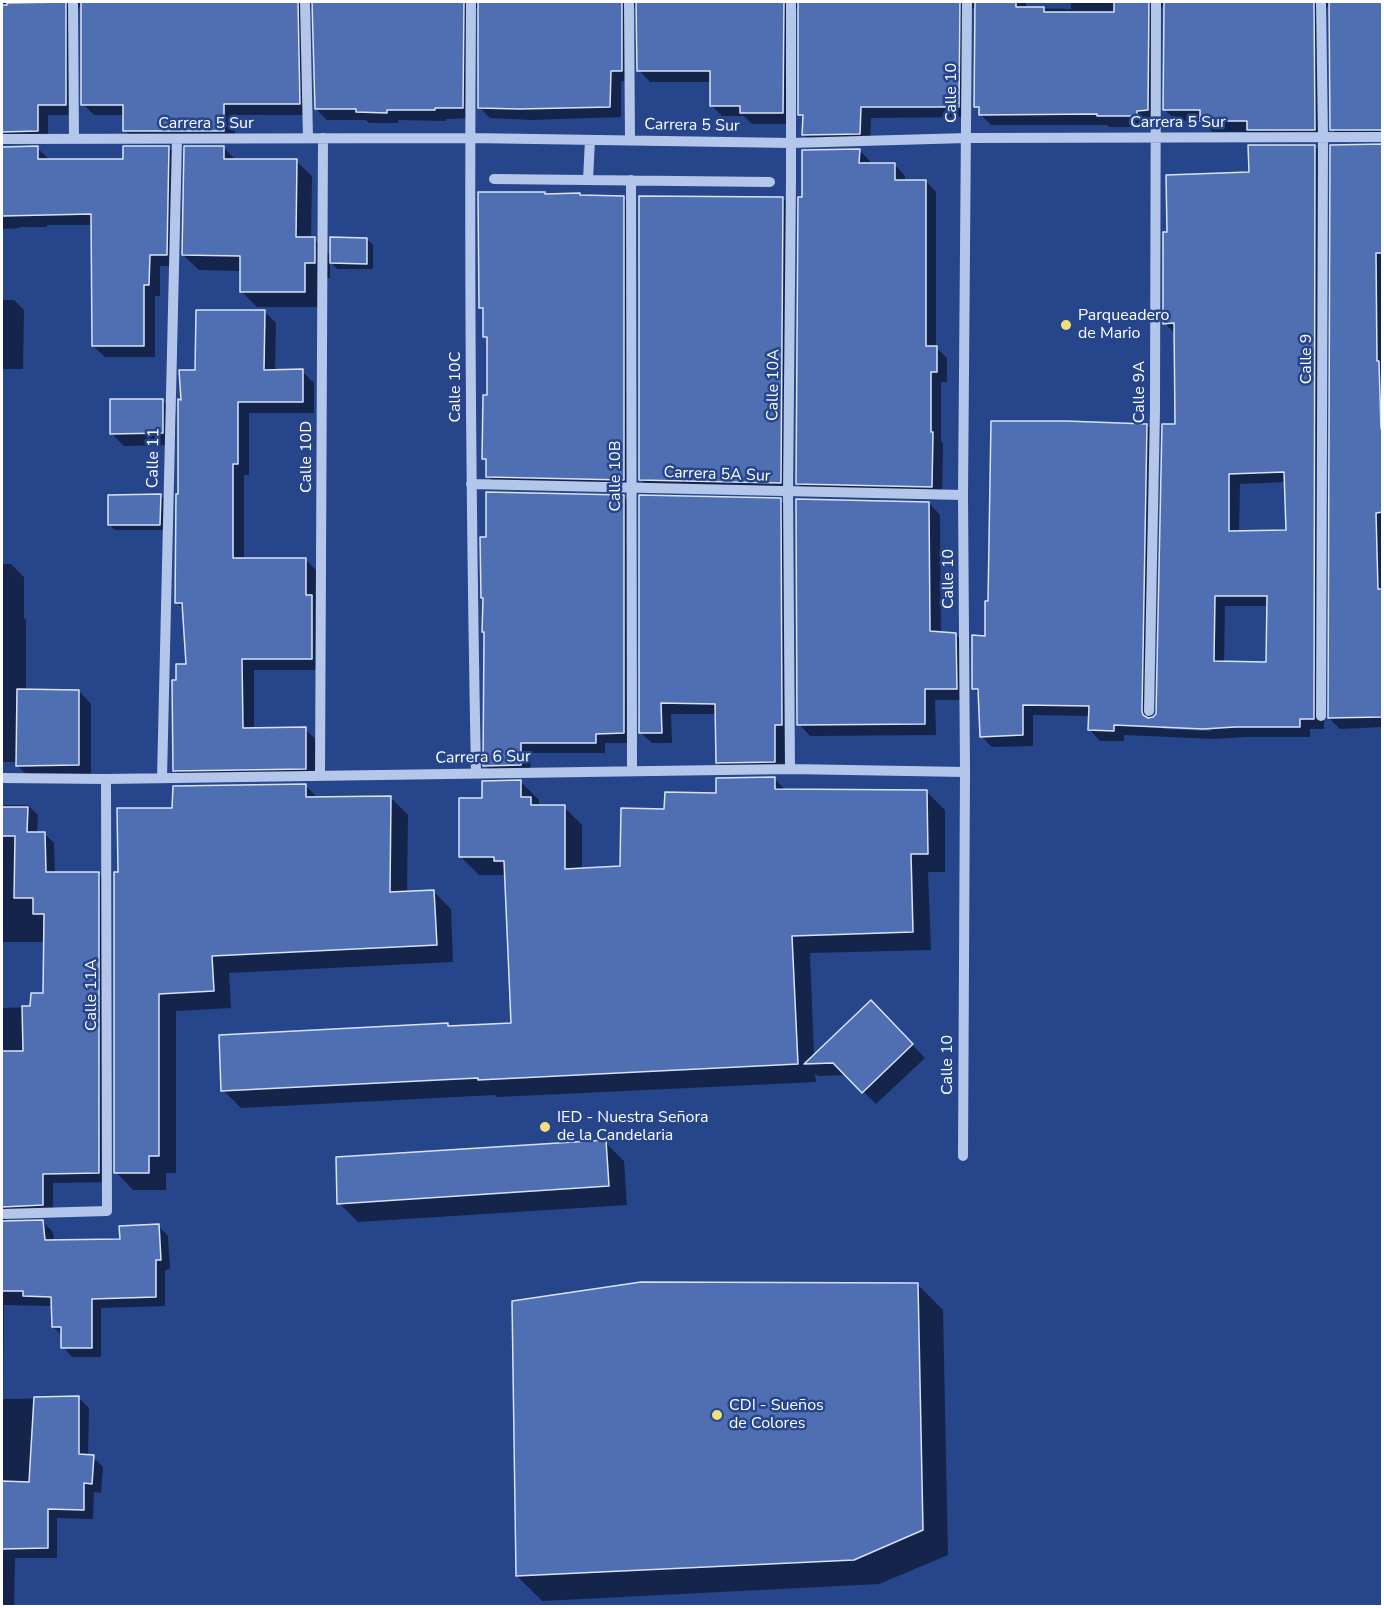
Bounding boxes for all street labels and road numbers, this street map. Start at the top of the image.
street label: Calle 10 [942,63,962,123]
street label: Carrera 5 Sur [1130,113,1226,133]
street label: Carrera 5 Sur [158,114,254,134]
street label: Carrera 5 Sur [644,116,740,136]
street label: Calle 9 [1297,334,1317,384]
street label: Calle 10A [764,349,784,421]
street label: Calle 10C [446,352,466,422]
street label: Calle 9A [1130,361,1150,423]
street label: Calle 10D [297,421,317,493]
street label: Calle 11 [144,428,164,488]
street label: Calle 10B [606,440,626,512]
street label: Carrera 5A Sur [663,464,771,486]
street label: Calle 10 [939,549,959,609]
street label: Carrera 6 Sur [435,748,531,768]
street label: Calle 11A [82,959,102,1031]
street label: Calle 10 [938,1035,958,1095]

